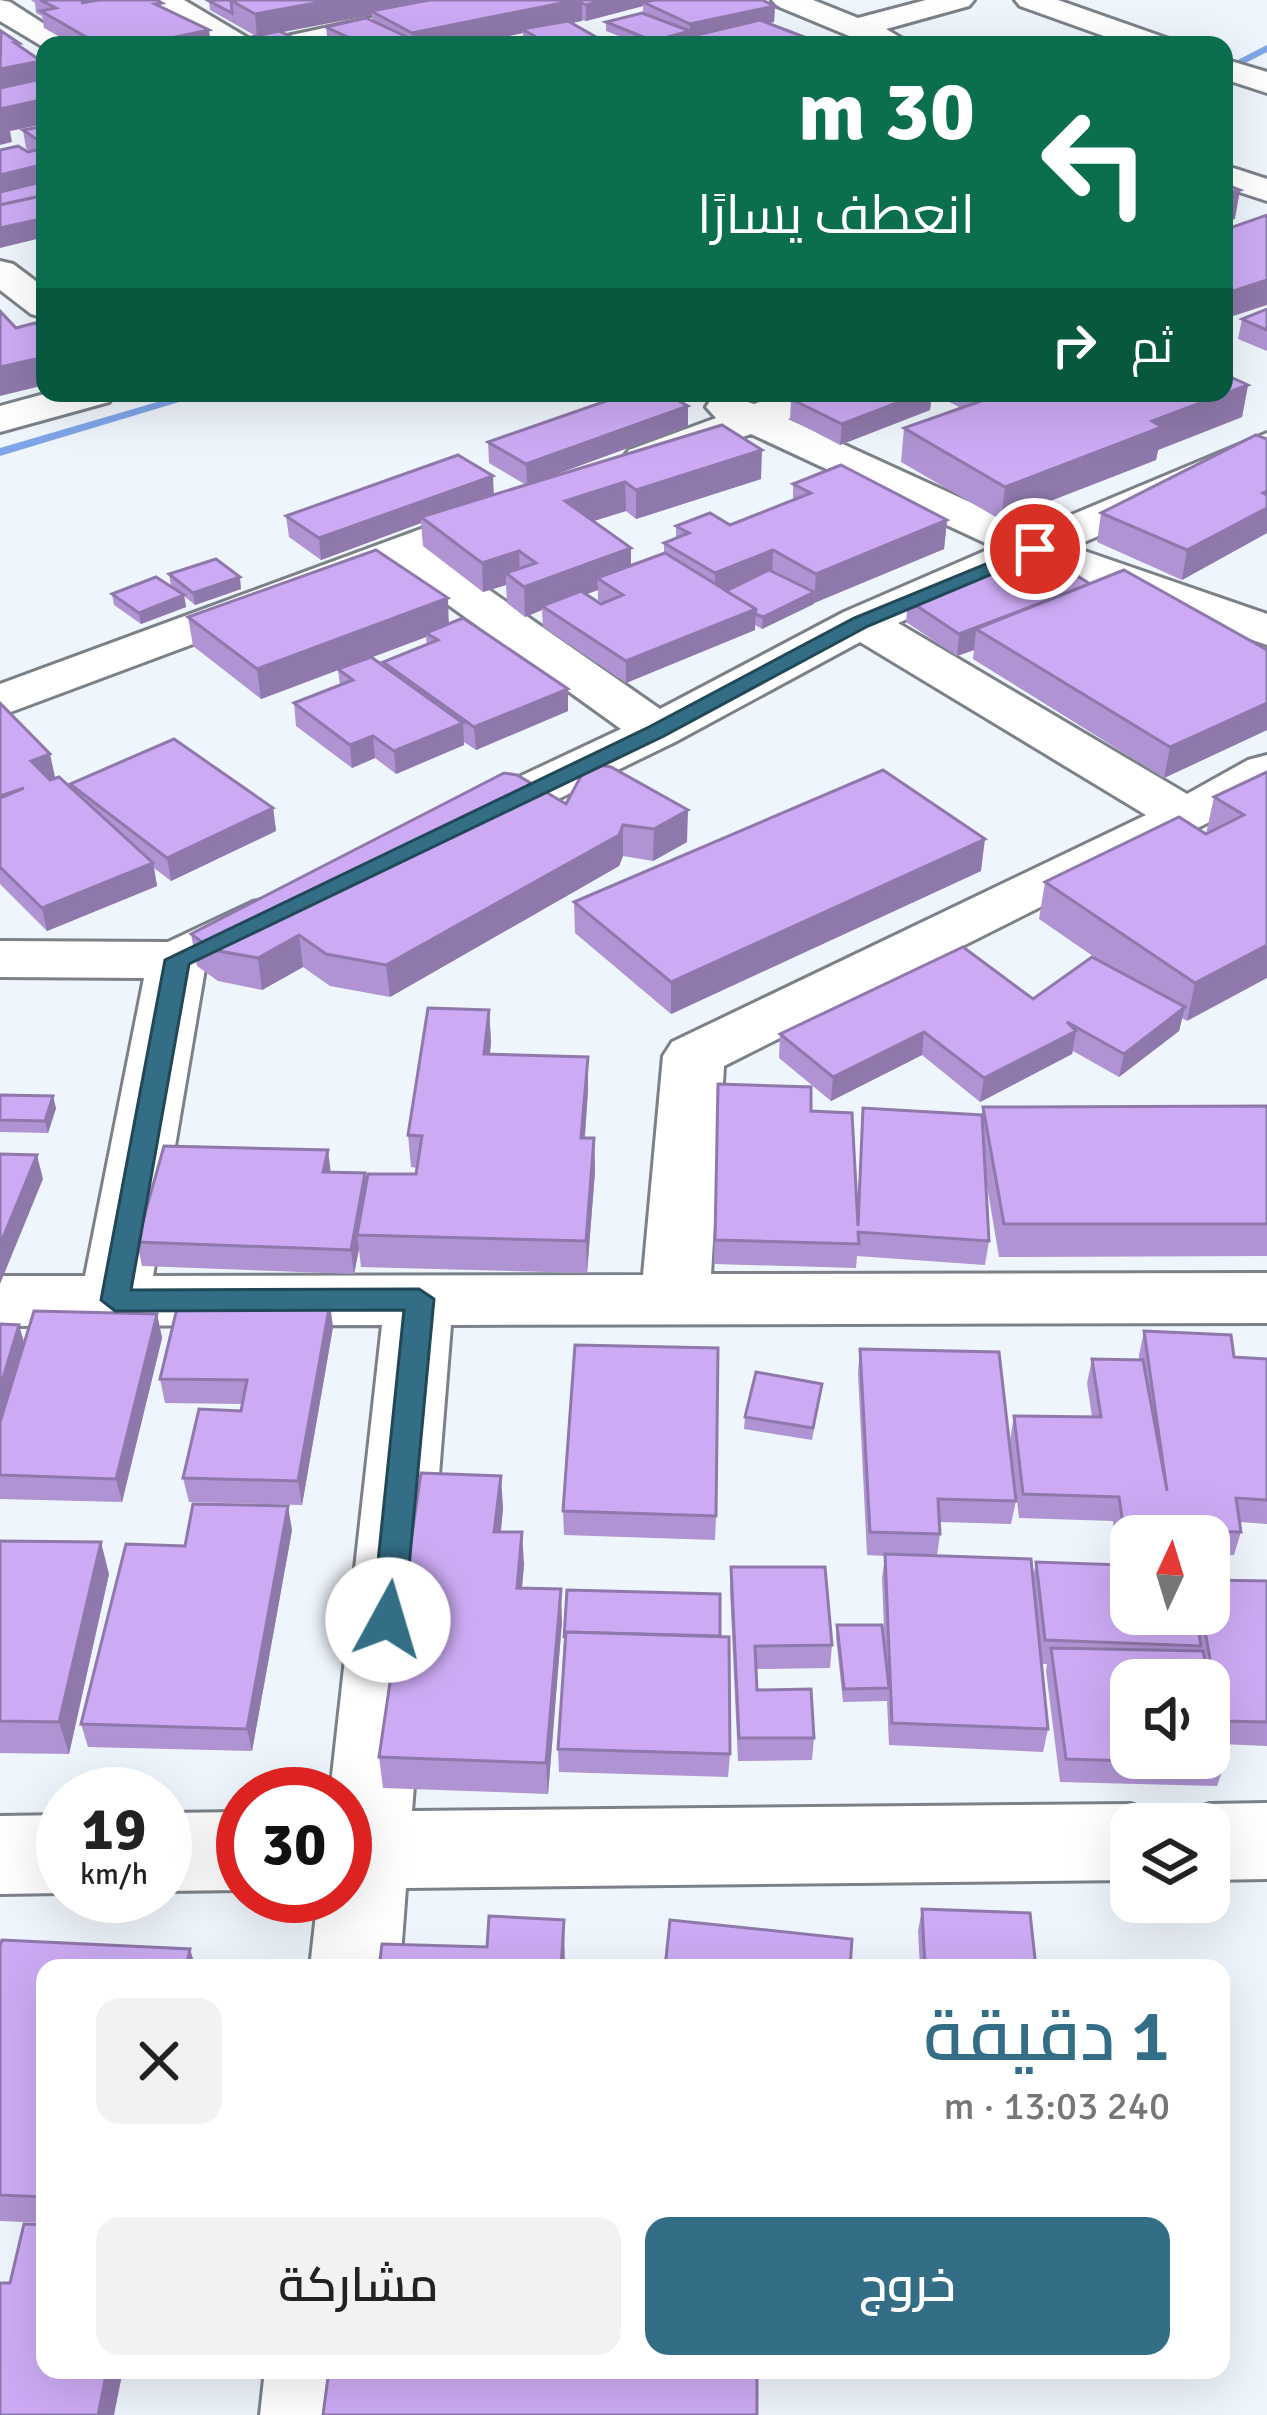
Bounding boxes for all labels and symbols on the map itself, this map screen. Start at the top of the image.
pin [984,498,1086,600]
north arrow [1110,1515,1230,1635]
position arrow [325,1557,451,1683]
speed limit sign: 30 [216,1767,372,1923]

